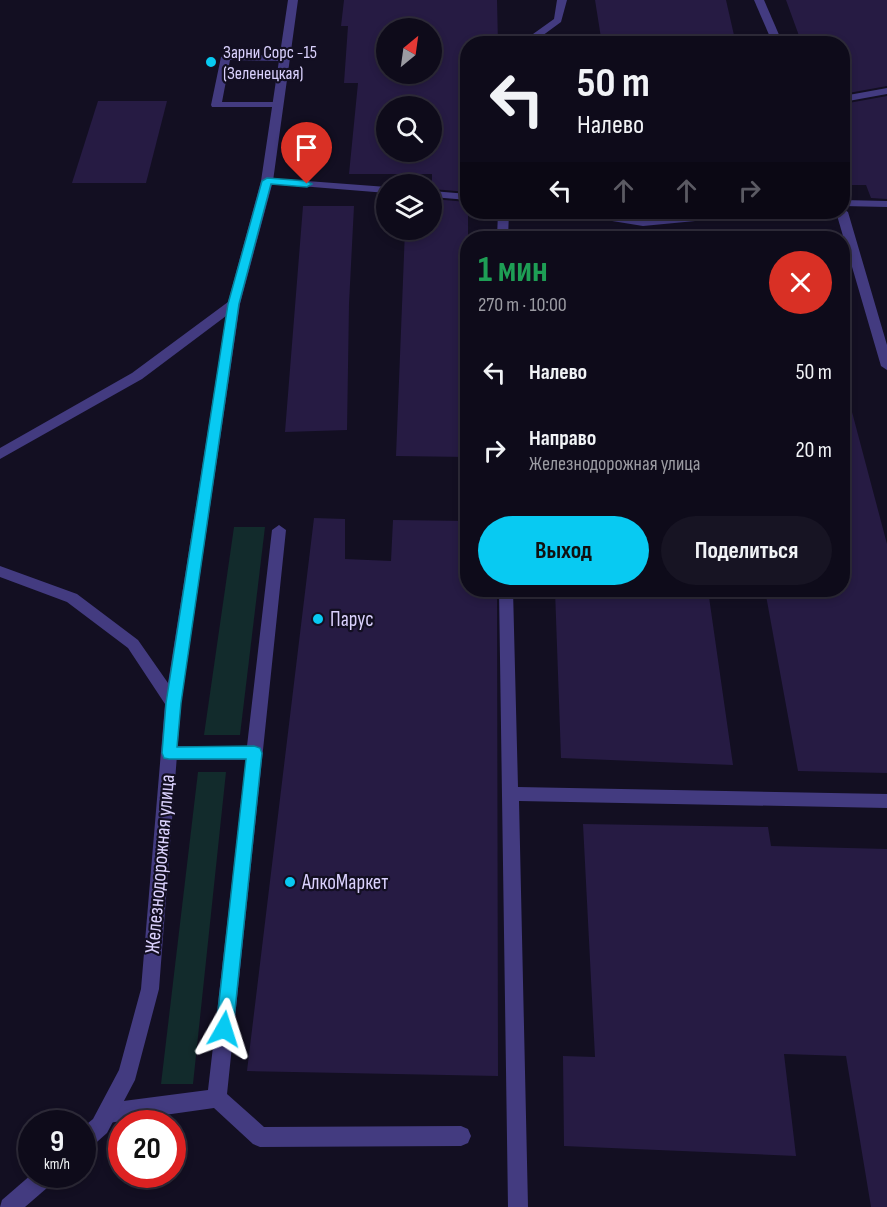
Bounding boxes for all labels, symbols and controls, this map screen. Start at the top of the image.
north arrow [376,18,442,84]
map controls [376,18,442,240]
place label: Зарни Сорс -15 (Зеленецкая) [223,42,317,84]
marker: Зарни Сорс -15 (Зеленецкая) [204,55,218,69]
text: 50 m [577,58,650,109]
icon: left [478,60,556,138]
button: search [376,96,442,162]
text: Налево [577,109,644,141]
pin [281,122,332,184]
icon: arrive [290,131,323,164]
button: layers [376,174,442,240]
icon: left [544,174,577,207]
icon: ahead [607,174,640,207]
icon: ahead [670,174,703,207]
icon: right [733,174,766,207]
text: 1 мин [478,249,548,292]
button: close [769,251,832,314]
text: 270 m · 10:00 [478,293,567,317]
icon: left [478,356,511,389]
text: Налево [529,359,587,386]
text: 50 m [796,359,832,386]
text: Направо [529,425,596,452]
icon: right [478,434,511,467]
text: 20 m [796,437,832,464]
text: Железнодорожная улица [529,452,700,476]
button: Выход [478,516,649,585]
button: Поделиться [661,516,832,585]
place label: Парус [330,607,374,632]
marker: Парус [311,612,325,626]
street label: Железнодорожная улица [140,773,180,955]
place label: АлкоМаркет [301,870,388,895]
marker: АлкоМаркет [283,875,297,889]
position arrow [192,997,256,1061]
speed limit sign: 20 [108,1110,186,1188]
text: 9 [50,1124,64,1160]
text: km/h [44,1155,70,1174]

